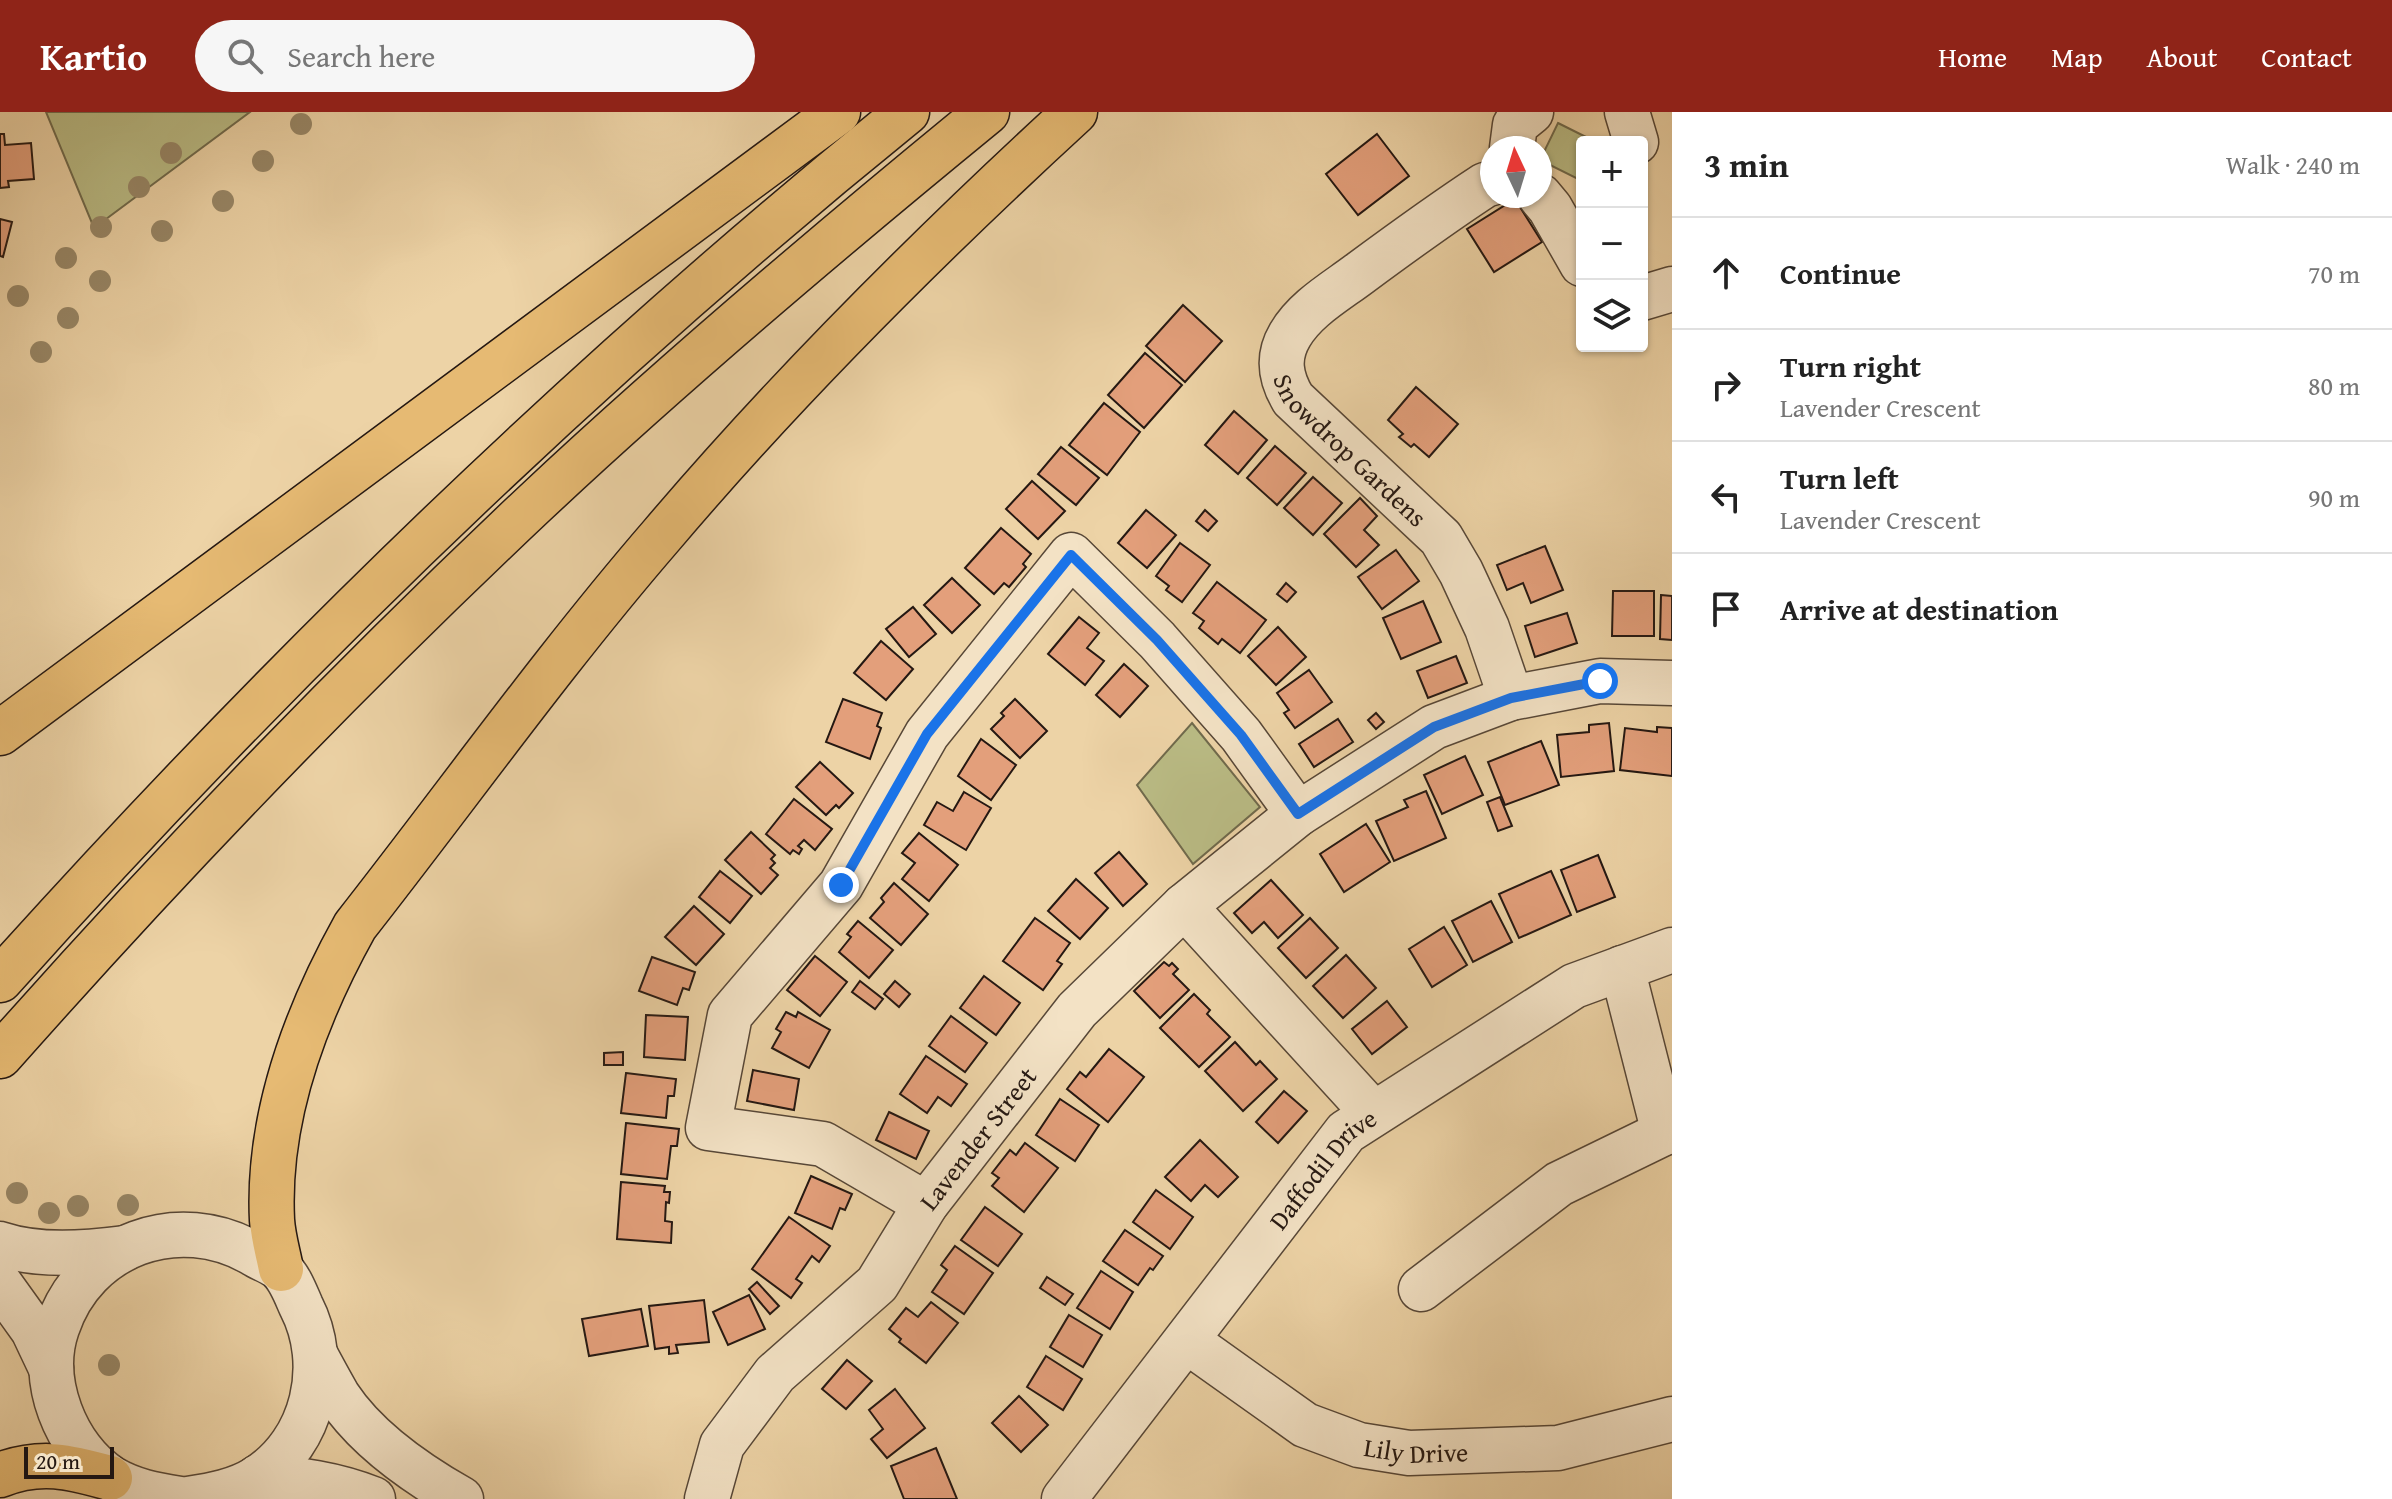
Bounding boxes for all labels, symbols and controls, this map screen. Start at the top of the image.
search box [195,20,755,92]
text: Kartio [40,28,147,84]
icon: search [223,34,267,78]
text: Search here [287,34,435,78]
text: Home [1938,36,2007,77]
text: Map [2051,36,2103,77]
text: About [2147,36,2217,77]
text: Contact [2261,36,2352,77]
north arrow [1480,136,1552,208]
map controls [1576,136,1648,352]
button: + [1576,136,1648,208]
text: 3 min [1704,140,1789,189]
text: Walk · 240 m [2226,145,2360,184]
button: − [1576,208,1648,280]
icon: ahead [1704,251,1748,295]
text: Continue [1780,251,1901,295]
text: 70 m [2308,254,2360,293]
button: layers [1576,280,1648,352]
text: Turn right [1780,344,1921,388]
icon: right [1704,363,1748,407]
text: 80 m [2308,366,2360,405]
street label: Snowdrop Gardens [1264,369,1436,535]
text: Lavender Crescent [1780,388,1981,427]
text: Turn left [1780,456,1899,500]
icon: left [1704,475,1748,519]
text: 90 m [2308,478,2360,517]
text: Lavender Crescent [1780,500,1981,539]
icon: arrive [1704,587,1748,631]
text: Arrive at destination [1780,587,2058,631]
route start [1582,663,1618,699]
route end [823,867,859,903]
street label: Lavender Street [909,1058,1046,1218]
street label: Daffodil Drive [1259,1098,1384,1238]
street label: Lily Drive [1361,1427,1469,1472]
scale bar [24,1443,114,1479]
text: 20 m [36,1445,80,1477]

